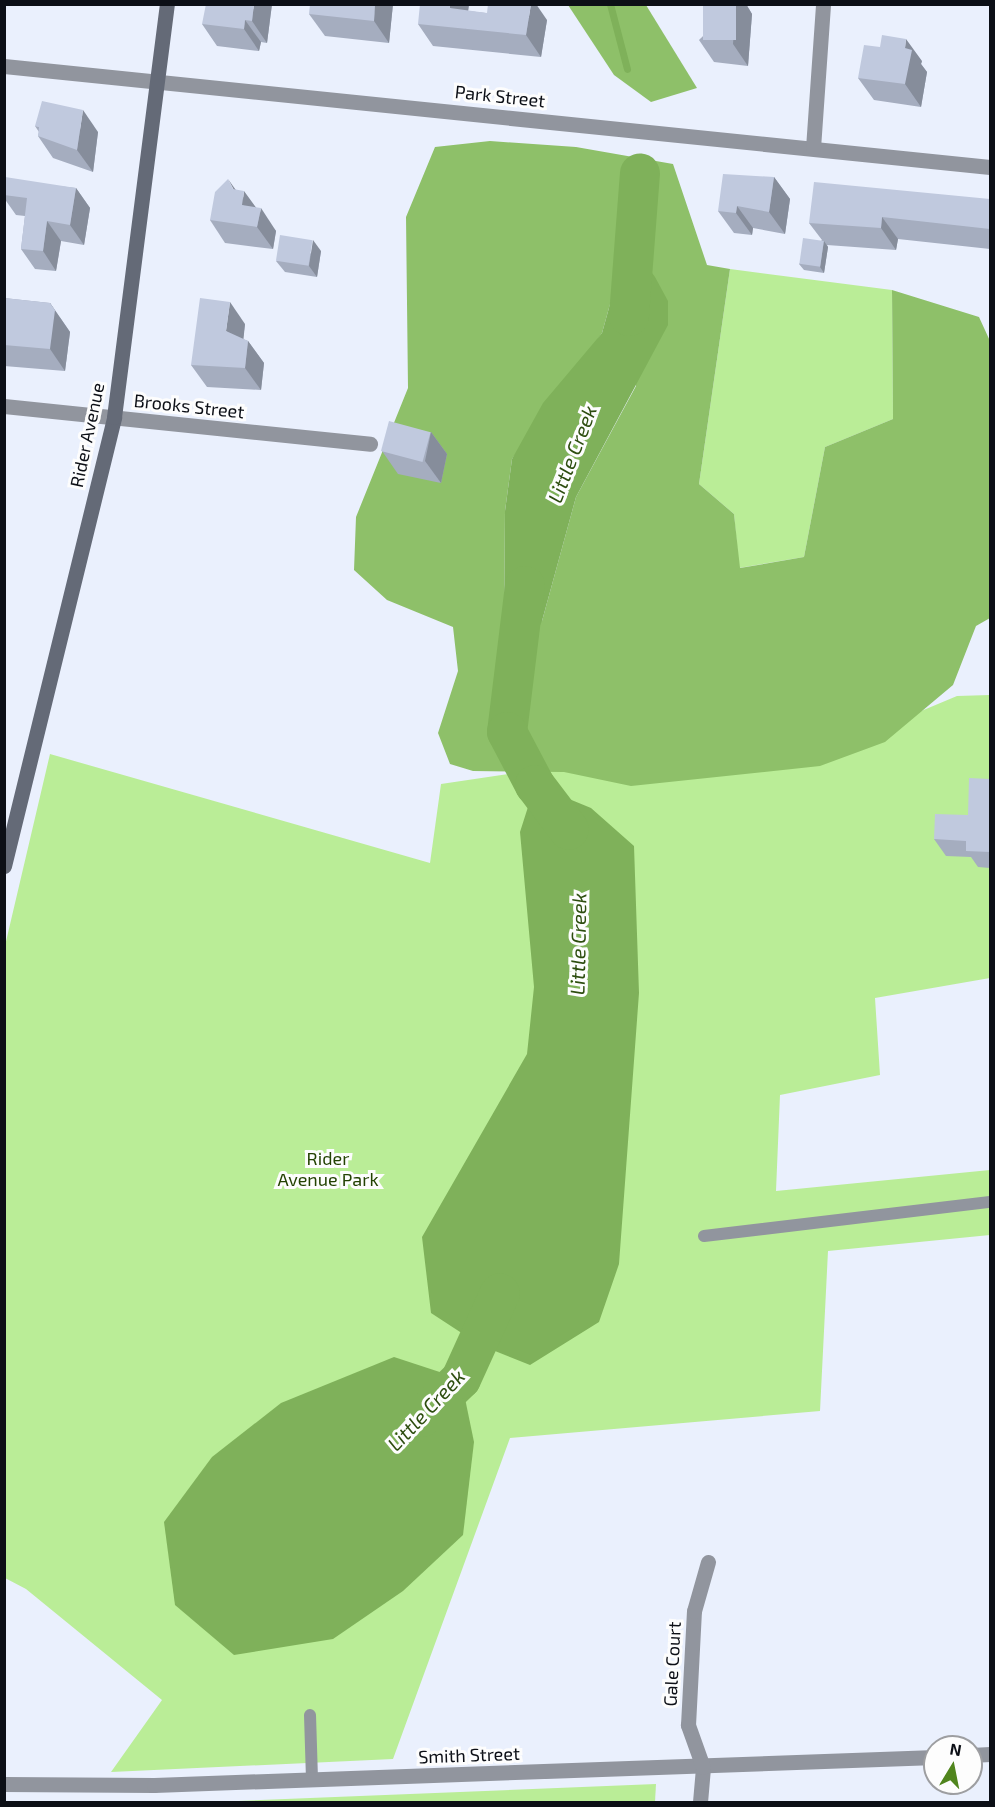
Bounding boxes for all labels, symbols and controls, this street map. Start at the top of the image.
street label: Park Street [454,81,546,111]
street label: Rider Avenue [65,380,109,490]
street label: Brooks Street [133,389,245,423]
water label: Little Creek [542,402,602,506]
water label: Little Creek [565,893,591,995]
park label: Rider Avenue Park [277,1148,379,1190]
water label: Little Creek [382,1364,470,1456]
street label: Gale Court [659,1621,685,1707]
north arrow [923,1735,983,1795]
text: N [949,1738,963,1759]
street label: Smith Street [418,1742,520,1768]

